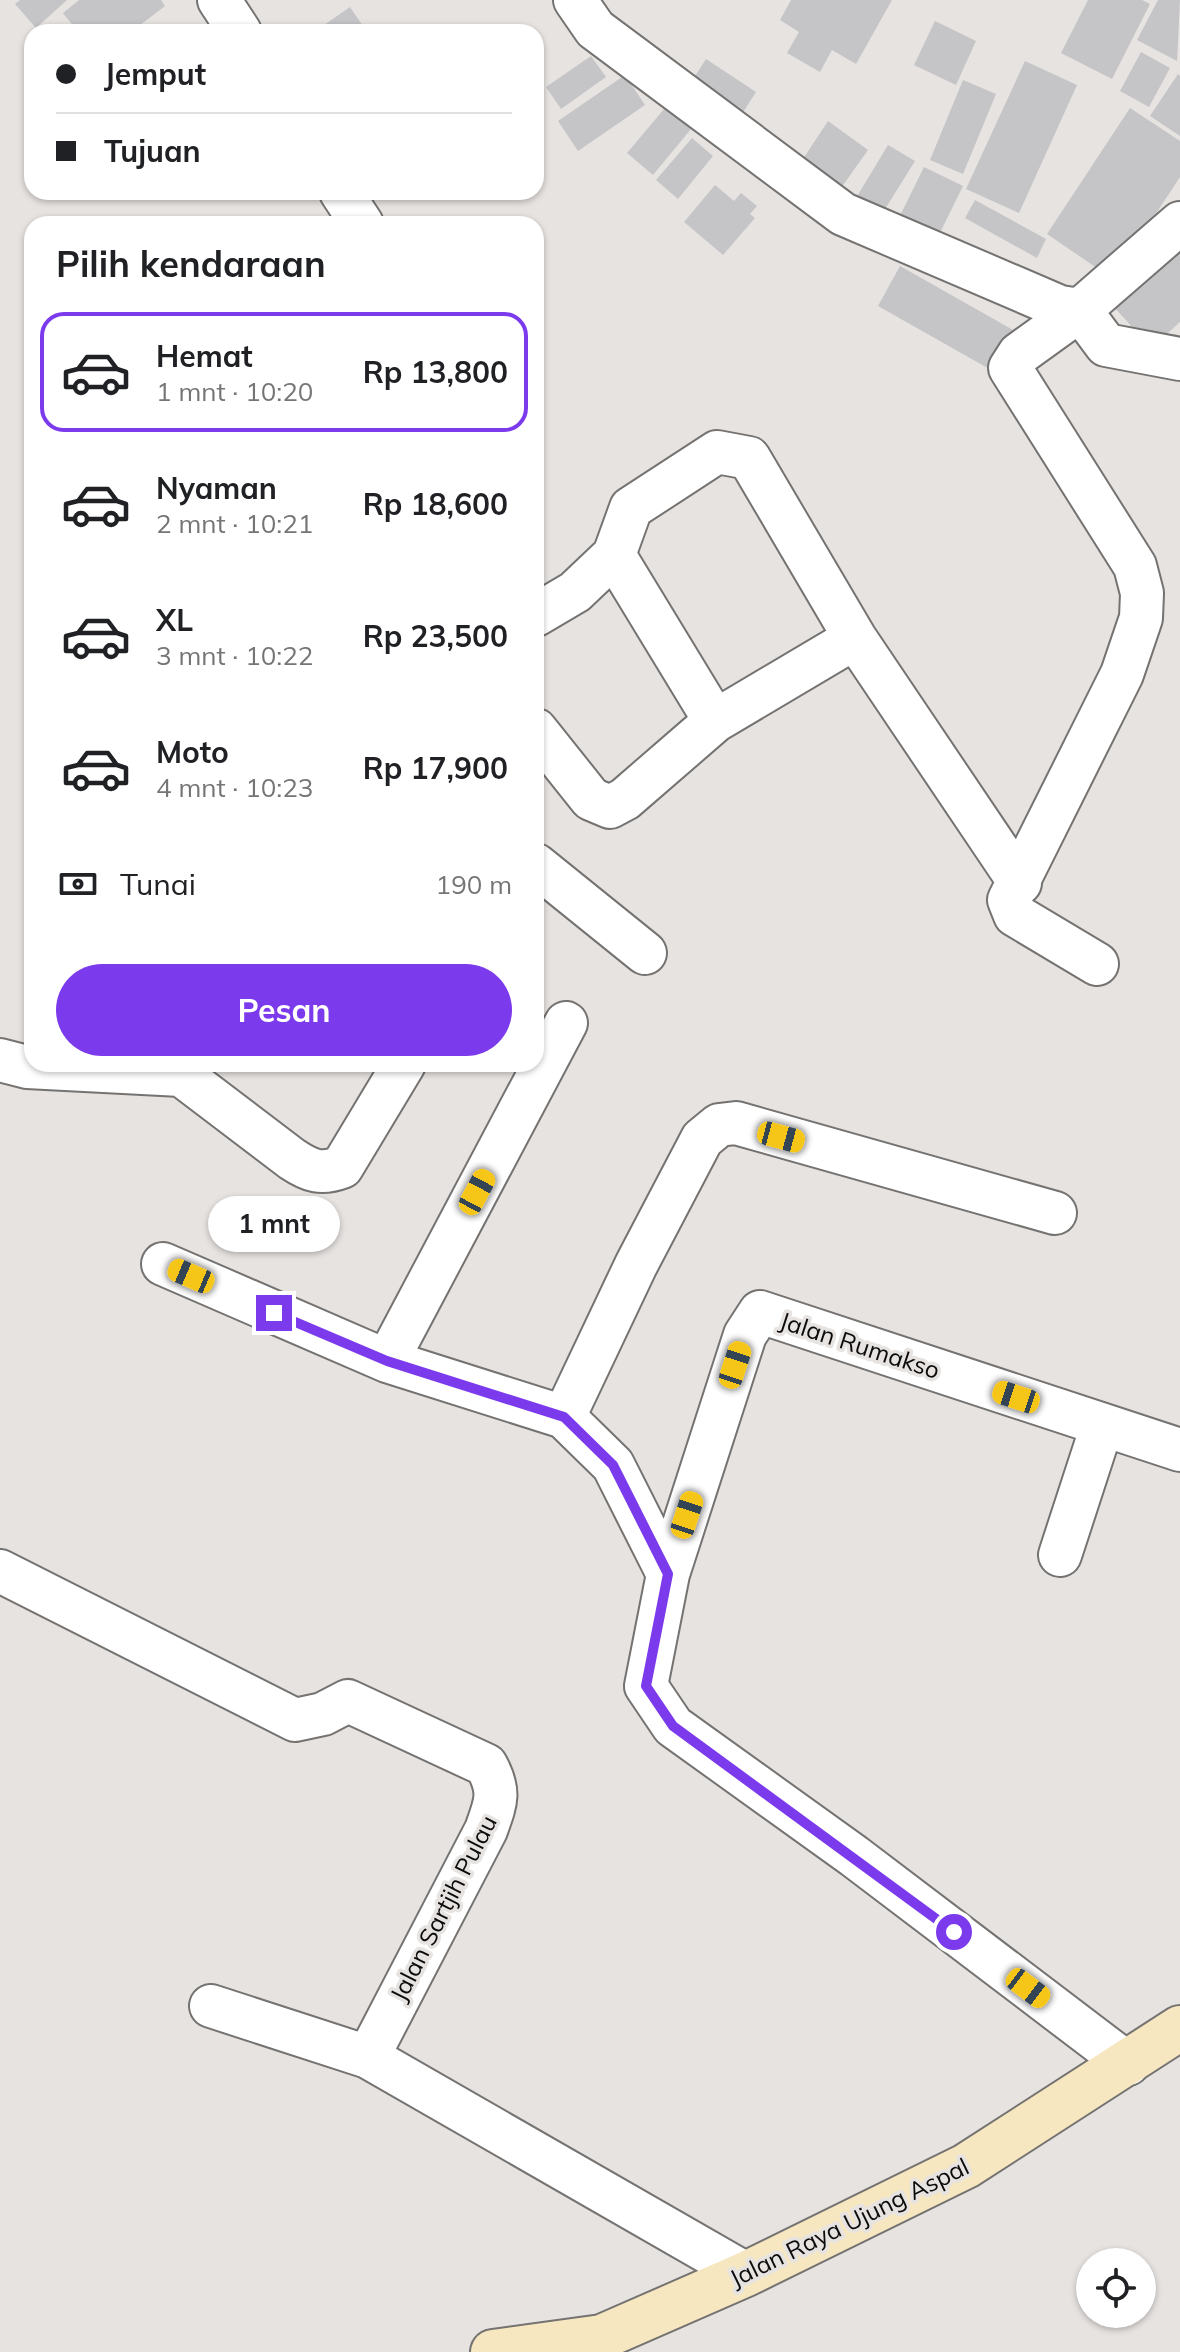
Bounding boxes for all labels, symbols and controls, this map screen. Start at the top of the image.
text: Jemput [104,55,206,93]
text: Tujuan [104,132,201,170]
text: Pilih kendaraan [56,241,326,286]
icon: car [60,336,132,408]
text: Hemat [156,337,253,375]
text: Rp 13,800 [363,353,508,391]
text: 1 mnt · 10:20 [156,375,313,408]
icon: car [60,468,132,540]
text: Nyaman [156,469,277,507]
text: Rp 18,600 [363,485,508,523]
text: 2 mnt · 10:21 [156,507,313,540]
icon: car [60,600,132,672]
text: XL [156,601,193,639]
text: Rp 23,500 [363,617,508,655]
text: 3 mnt · 10:22 [156,639,313,672]
icon: car [60,732,132,804]
text: Moto [156,733,229,771]
text: Rp 17,900 [363,749,508,787]
text: 4 mnt · 10:23 [156,771,313,804]
icon: cash [56,862,100,906]
text: Tunai [120,865,196,903]
text: 190 m [436,868,512,901]
button: Pesan [56,964,512,1056]
car [755,1119,807,1155]
car [455,1165,499,1219]
callout: 1 mnt [208,1197,340,1253]
text: 1 mnt [238,1207,310,1240]
car [164,1256,218,1296]
route end [256,1295,292,1331]
street label: Jalan Rumakso [776,1305,944,1385]
car [716,1338,754,1392]
car [989,1378,1043,1416]
car [668,1488,706,1542]
street label: Jalan Sartjih Pulau [383,1810,503,2006]
route start [936,1914,972,1950]
car [1002,1964,1054,2012]
street label: Jalan Raya Ujung Aspal [724,2151,974,2293]
map controls [1076,2248,1156,2328]
button: locate [1076,2248,1156,2328]

